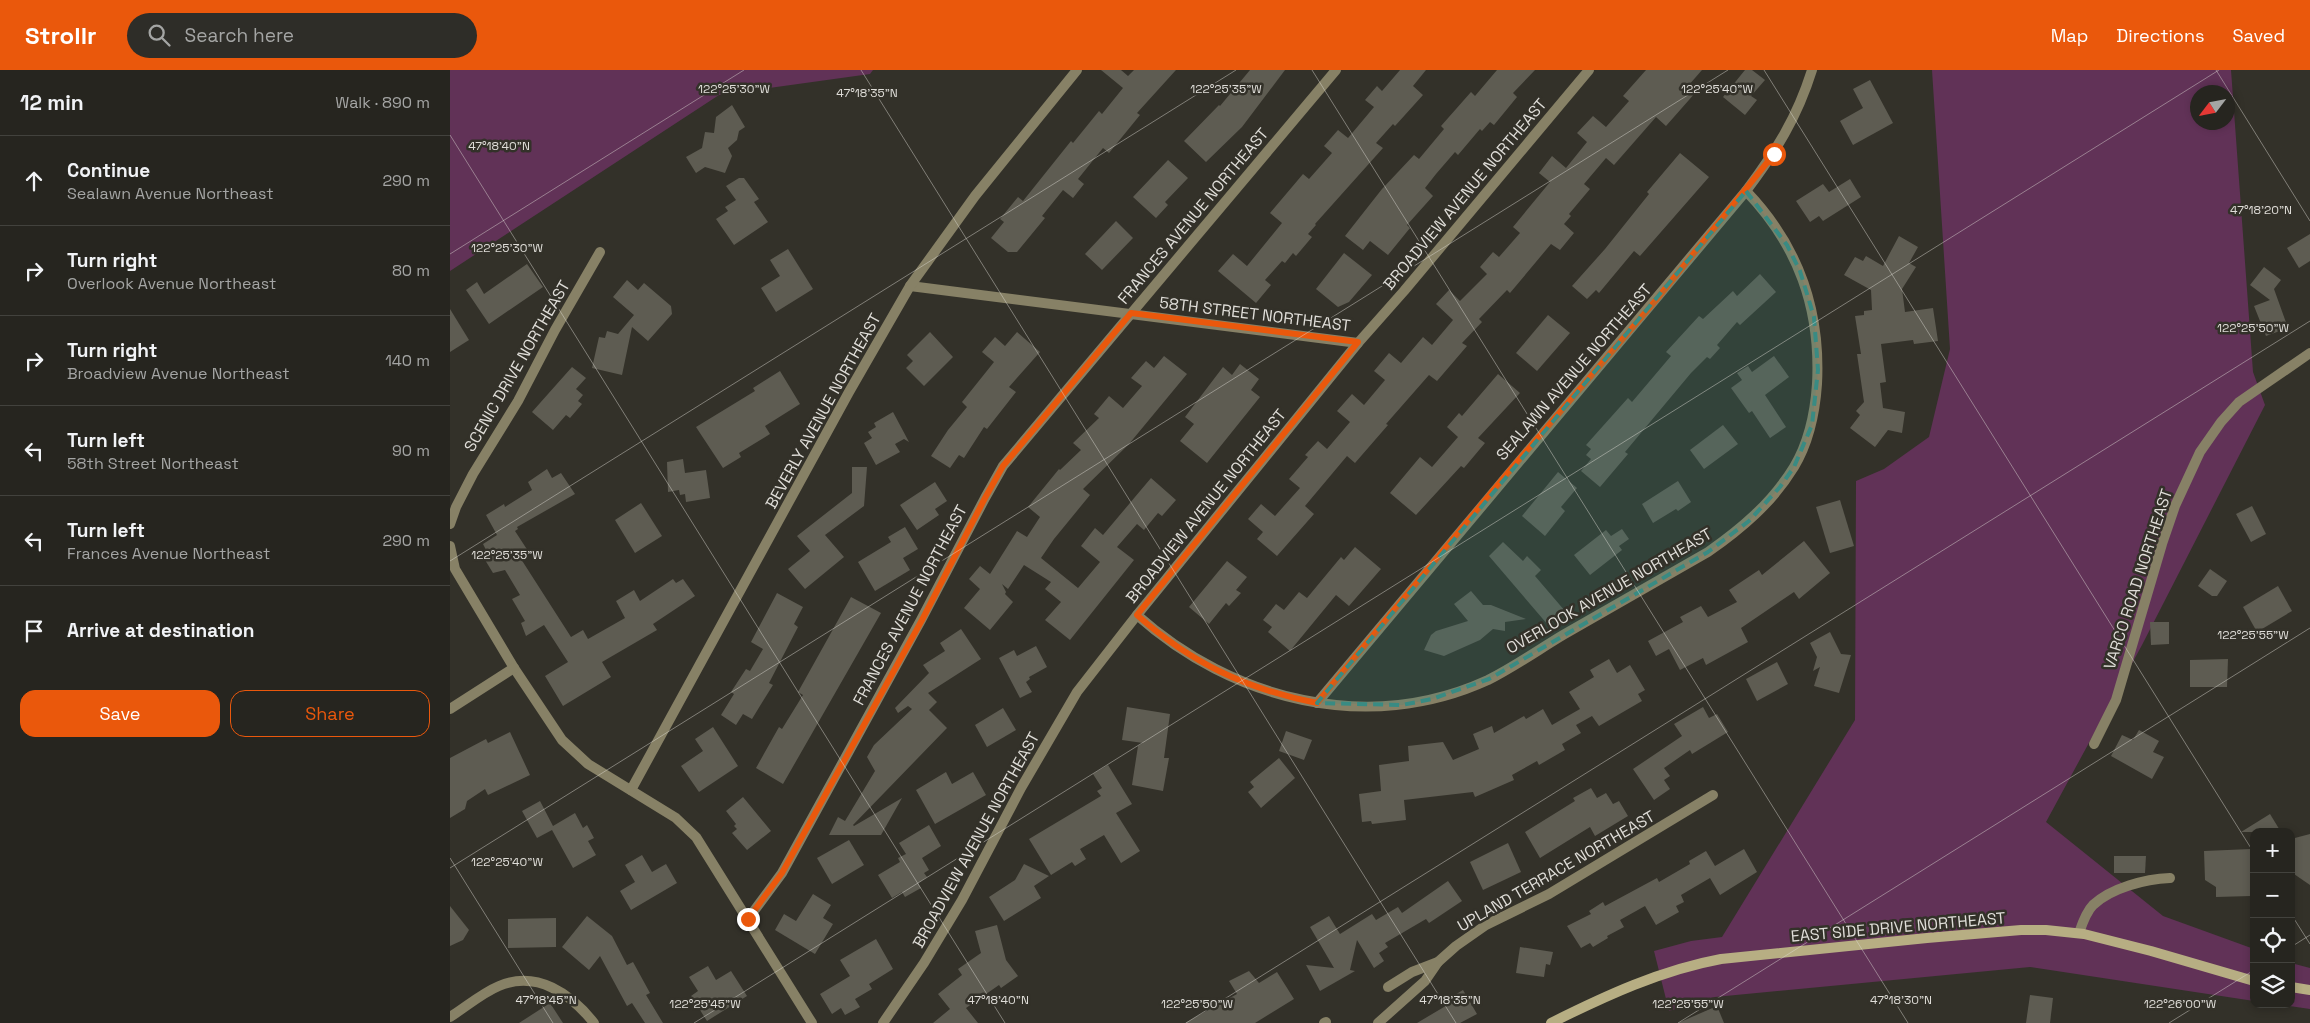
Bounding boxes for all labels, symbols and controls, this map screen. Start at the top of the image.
search box [127,13,477,58]
text: Strollr [25,20,97,51]
icon: search [145,21,173,49]
text: Search here [185,23,294,48]
text: Map [2051,24,2088,47]
text: Directions [2116,24,2205,47]
text: Saved [2233,24,2285,47]
text: 122°25'30"W [698,81,771,97]
text: 122°25'35"W [1190,81,1262,97]
text: 122°25'40"W [1681,81,1753,97]
text: 47°18'35"N [836,85,898,101]
north arrow [2190,85,2235,130]
text: 12 min [20,89,84,116]
text: Walk · 890 m [335,92,430,113]
street label: BROADVIEW AVENUE NORTHEAST [1379,94,1551,294]
street label: FRANCES AVENUE NORTHEAST [1113,123,1273,309]
text: 47°18'40"N [468,138,530,154]
route start [1763,143,1786,166]
text: Continue [67,158,150,183]
icon: ahead [20,167,48,195]
text: 290 m [382,170,430,191]
text: Sealawn Avenue Northeast [67,183,274,204]
text: 47°18'20"N [2230,202,2292,218]
text: 122°25'30"W [471,240,544,256]
text: Turn right [67,248,157,273]
icon: right [20,257,48,285]
text: 80 m [392,260,430,281]
text: Overlook Avenue Northeast [67,273,276,294]
street label: SCENIC DRIVE NORTHEAST [459,276,575,456]
street label: SEALAWN AVENUE NORTHEAST [1492,279,1656,465]
street label: 58TH STREET NORTHEAST [1158,292,1352,336]
street label: BEVERLY AVENUE NORTHEAST [760,310,886,512]
text: 122°25'50"W [2217,320,2289,336]
text: Turn right [67,338,157,363]
icon: right [20,347,48,375]
text: 140 m [385,350,430,371]
text: Broadview Avenue Northeast [67,363,290,384]
street label: BROADVIEW AVENUE NORTHEAST [1121,405,1291,607]
text: Turn left [67,428,145,453]
icon: left [20,437,48,465]
text: 90 m [392,440,430,461]
text: 58th Street Northeast [67,453,239,474]
street label: VARCO ROAD NORTHEAST [2099,486,2177,672]
street label: FRANCES AVENUE NORTHEAST [848,501,972,709]
text: Turn left [67,518,145,543]
street label: OVERLOOK AVENUE NORTHEAST [1502,523,1716,659]
icon: left [20,527,48,555]
text: 290 m [382,530,430,551]
text: Frances Avenue Northeast [67,543,270,564]
text: 122°25'35"W [471,547,543,563]
icon: arrive [20,617,48,645]
text: Arrive at destination [67,618,255,643]
text: 122°25'55"W [2217,627,2289,643]
button: Save [20,690,220,737]
button: Share [230,690,430,737]
street label: BROADVIEW AVENUE NORTHEAST [908,728,1044,952]
street label: UPLAND TERRACE NORTHEAST [1453,806,1659,936]
map controls [2250,828,2295,1008]
button: + [2250,828,2295,873]
text: 122°25'40"W [471,854,543,870]
button: − [2250,873,2295,918]
street label: EAST SIDE DRIVE NORTHEAST [1790,907,2006,947]
route end [737,908,760,931]
button: locate [2250,918,2295,963]
button: layers [2250,963,2295,1008]
text: 47°18'45"N [515,992,577,1008]
text: 47°18'40"N [967,992,1029,1008]
text: 47°18'35"N [1419,992,1481,1008]
text: 47°18'30"N [1870,992,1932,1008]
text: 122°25'45"W [669,996,741,1012]
text: 122°25'50"W [1161,996,1233,1012]
text: 122°25'55"W [1652,996,1724,1012]
text: 122°26'00"W [2144,996,2217,1012]

